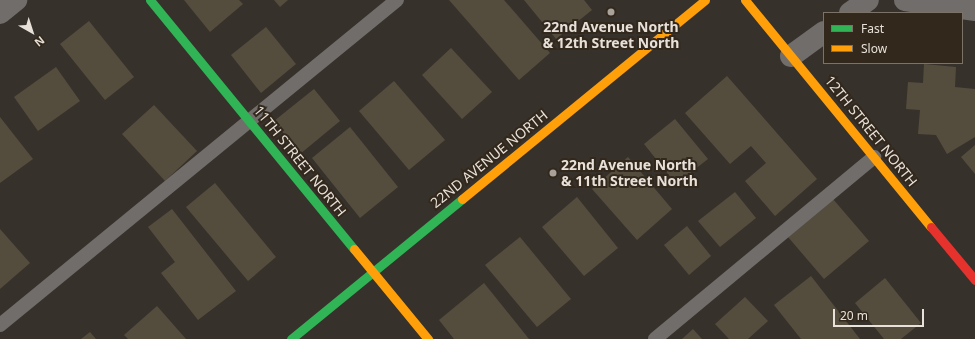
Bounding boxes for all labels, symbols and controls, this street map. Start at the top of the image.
marker: 22nd Avenue North & 12th Street North [606,7,616,17]
north arrow [12,12,52,52]
legend [823,12,963,64]
place label: 22nd Avenue North & 12th Street North [543,19,679,52]
text: Fast [861,20,884,37]
text: N [32,33,48,50]
text: Slow [861,40,887,57]
street label: 12TH STREET NORTH [821,72,921,190]
street label: 11TH STREET NORTH [250,102,350,220]
street label: 22ND AVENUE NORTH [427,107,551,211]
place label: 22nd Avenue North & 11th Street North [561,157,698,190]
marker: 22nd Avenue North & 11th Street North [548,168,558,178]
scale bar [835,301,926,327]
text: 20 m [840,307,868,324]

